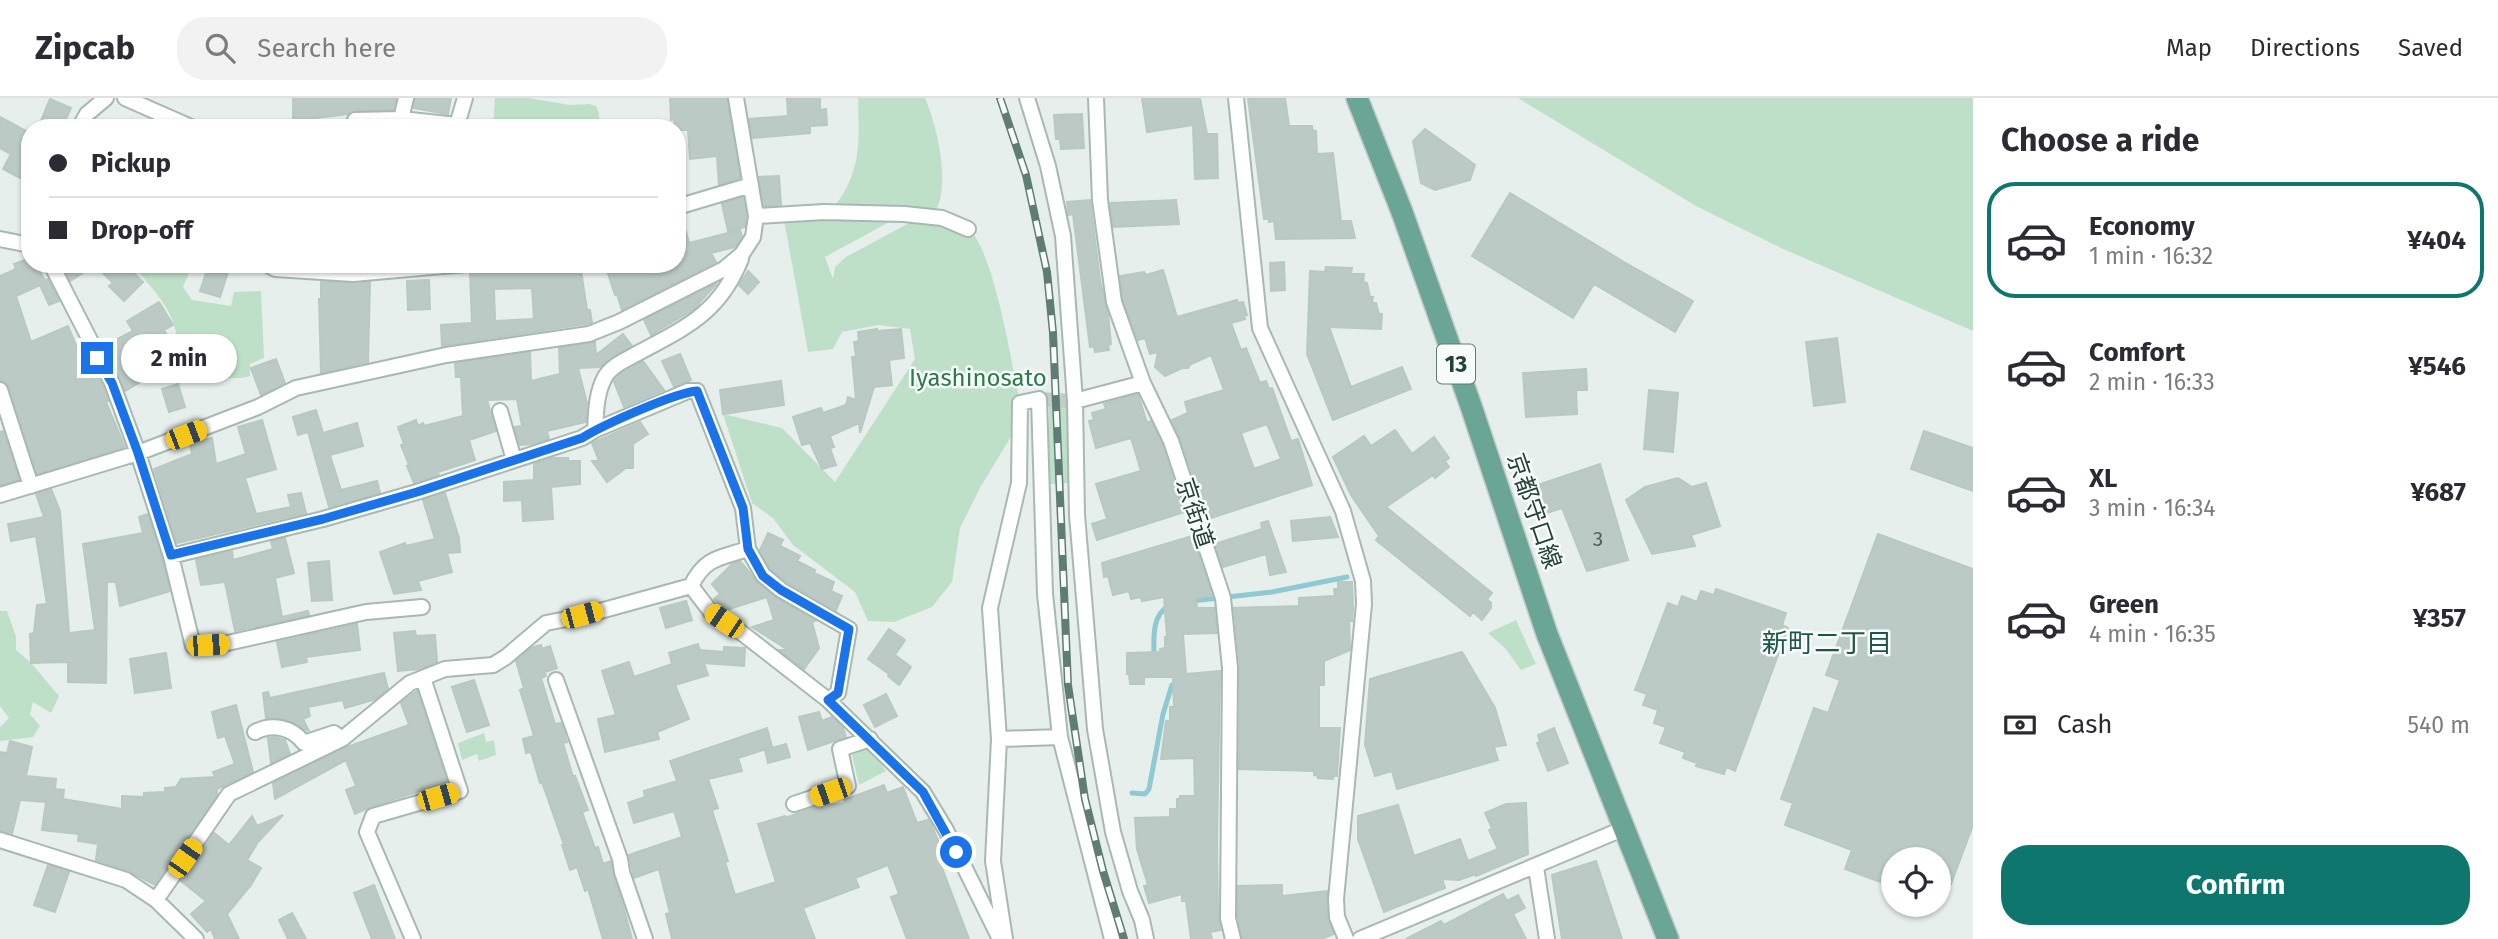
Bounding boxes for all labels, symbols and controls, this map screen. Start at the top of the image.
search box [177,17,667,80]
text: Zipcab [35,28,135,68]
icon: search [201,29,239,67]
text: Search here [257,33,396,64]
text: Map [2166,34,2212,62]
text: Directions [2250,34,2360,62]
text: Saved [2398,34,2463,62]
text: Choose a ride [2001,121,2199,159]
text: Pickup [91,148,171,179]
icon: car [2005,209,2068,272]
text: Economy [2089,211,2195,242]
text: Drop-off [91,215,193,246]
text: ¥404 [2407,225,2466,256]
text: 1 min · 16:32 [2089,242,2213,270]
callout: 2 min [122,334,237,382]
icon: car [2005,335,2068,398]
text: Comfort [2089,337,2185,368]
route end [81,342,113,374]
text: 2 min [151,344,207,372]
road number: 13 [1437,344,1475,384]
text: ¥546 [2408,351,2466,382]
park label: Iyashinosato [909,364,1047,392]
text: 2 min · 16:33 [2089,368,2215,396]
car [163,418,210,452]
street label: 京都守口線 [1501,450,1567,572]
icon: car [2005,461,2068,524]
text: XL [2089,463,2117,494]
street label: 京街道 [1171,474,1219,552]
text: ¥687 [2410,477,2466,508]
text: 3 min · 16:34 [2089,494,2216,522]
house number: 3 [1593,526,1603,552]
icon: car [2005,587,2068,650]
text: Green [2089,589,2159,620]
car [559,599,606,631]
car [701,601,748,641]
text: ¥357 [2413,603,2466,634]
text: 4 min · 16:35 [2089,620,2216,648]
district label: 新町二丁目 [1762,628,1892,659]
car [187,633,230,657]
icon: cash [2001,706,2039,744]
text: Cash [2057,709,2113,740]
text: 540 m [2408,711,2470,739]
car [807,775,854,809]
car [415,781,462,813]
car [165,835,206,881]
route start [940,836,972,868]
button: Confirm [2001,845,2470,925]
map controls [1881,847,1951,917]
button: locate [1881,847,1951,917]

